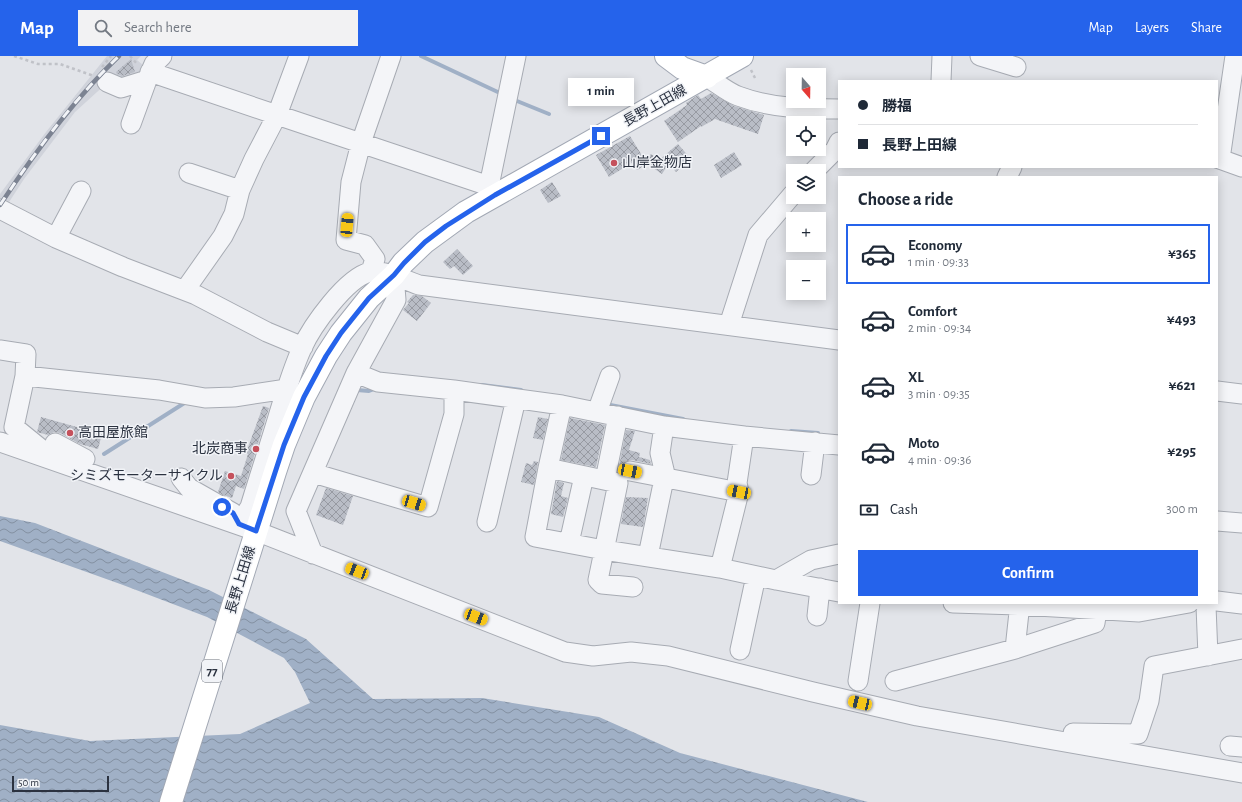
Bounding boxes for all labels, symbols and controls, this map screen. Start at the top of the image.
search box [78,10,358,46]
icon: search [92,17,114,39]
text: Map [20,19,54,38]
text: Search here [124,20,192,35]
text: Map [1088,21,1113,35]
text: Layers [1135,21,1169,35]
text: Share [1191,21,1222,35]
north arrow [786,68,826,108]
map controls [786,68,826,300]
callout: 1 min [568,78,634,106]
street label: 長野上田線 [621,82,689,129]
text: 1 min [587,85,615,98]
text: 勝福 [882,99,912,114]
button: locate [786,116,826,156]
route end [592,127,610,145]
text: 長野上田線 [882,138,957,153]
place label: 山岸金物店 [622,154,692,170]
marker: 山岸金物店 [609,158,619,168]
button: layers [786,164,826,204]
text: Choose a ride [858,191,953,209]
button: + [786,212,826,252]
car [340,213,354,237]
icon: car [860,236,896,272]
text: Economy [908,238,962,253]
text: ¥365 [1168,246,1196,261]
text: 1 min · 09:33 [908,256,969,269]
button: − [786,260,826,300]
icon: car [860,302,896,338]
text: Comfort [908,304,957,319]
text: ¥493 [1167,312,1196,327]
text: 2 min · 09:34 [908,322,971,335]
icon: car [860,368,896,404]
text: XL [908,370,924,385]
text: ¥621 [1168,378,1196,393]
text: 3 min · 09:35 [908,388,970,401]
place label: 高田屋旅館 [78,424,148,440]
marker: 高田屋旅館 [65,428,75,438]
icon: car [860,434,896,470]
text: Moto [908,436,940,451]
place label: 北炭商事 [192,440,248,456]
marker: 北炭商事 [251,444,261,454]
text: ¥295 [1167,444,1196,459]
text: 4 min · 09:36 [908,454,971,467]
car [617,463,643,479]
place label: シミズモーターサイクル [70,467,223,483]
marker: シミズモーターサイクル [226,471,236,481]
car [726,484,752,500]
car [401,494,427,512]
route start [213,498,231,516]
icon: cash [858,499,880,521]
text: Cash [890,502,918,517]
text: 300 m [1166,503,1198,516]
street label: 長野上田線 [223,544,258,616]
button: Confirm [858,550,1198,596]
car [344,561,370,581]
car [463,607,489,627]
road number: 77 [202,660,222,682]
car [847,694,873,712]
scale bar [12,774,109,793]
text: 50 m [18,777,39,788]

